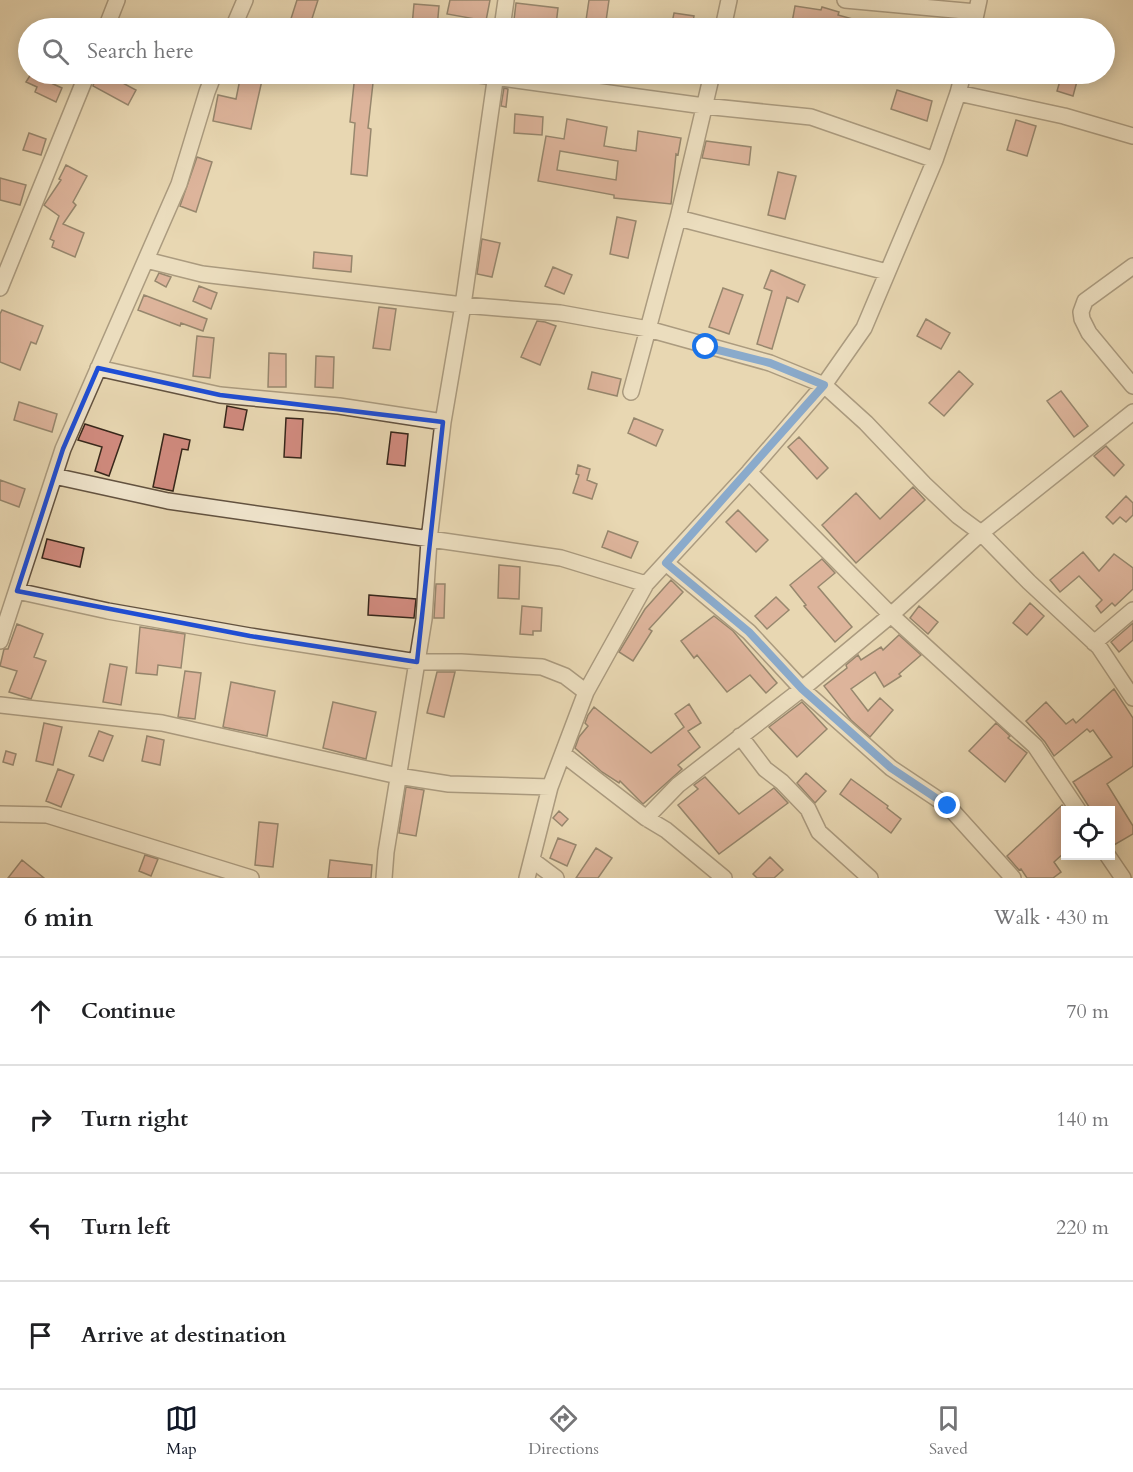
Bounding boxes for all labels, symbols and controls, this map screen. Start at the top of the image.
search box [18,18,1115,84]
icon: search [39,35,72,68]
text: Search here [87,36,194,66]
route start [692,333,718,359]
route end [934,792,960,818]
map controls [1061,806,1115,860]
button: locate [1061,806,1115,860]
text: 6 min [24,900,93,935]
text: Walk · 430 m [994,904,1109,931]
icon: ahead [24,995,57,1028]
text: Continue [81,996,176,1026]
text: 70 m [1066,998,1109,1025]
icon: right [24,1103,57,1136]
text: Turn right [81,1104,188,1134]
text: 140 m [1056,1106,1109,1133]
icon: left [24,1211,57,1244]
text: Turn left [81,1212,170,1242]
text: 220 m [1056,1214,1109,1241]
icon: arrive [24,1319,57,1352]
text: Arrive at destination [81,1320,286,1350]
tab: Map [165,1402,198,1460]
tab: Directions [528,1402,599,1460]
tab: Saved [929,1402,968,1460]

